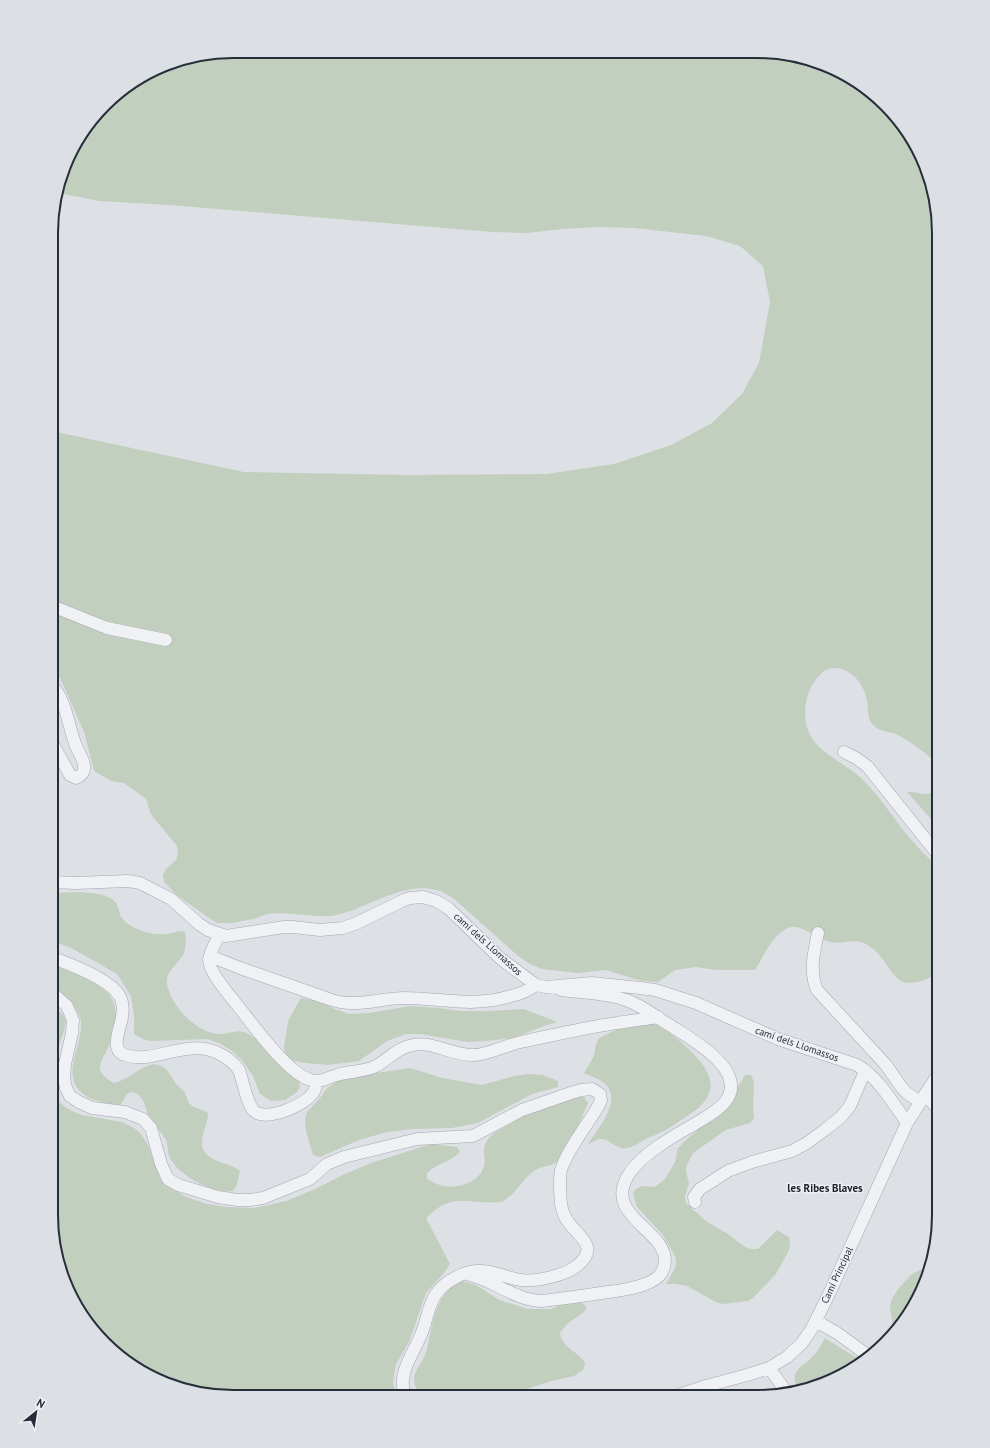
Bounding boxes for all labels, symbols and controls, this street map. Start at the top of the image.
street label: camí dels Llomassos [451,910,525,978]
street label: camí dels Llomassos [753,1024,841,1064]
district label: les Ribes Blaves [787,1181,863,1195]
street label: Camí Principal [818,1244,856,1306]
north arrow [16,1392,56,1432]
text: N [34,1395,48,1411]

